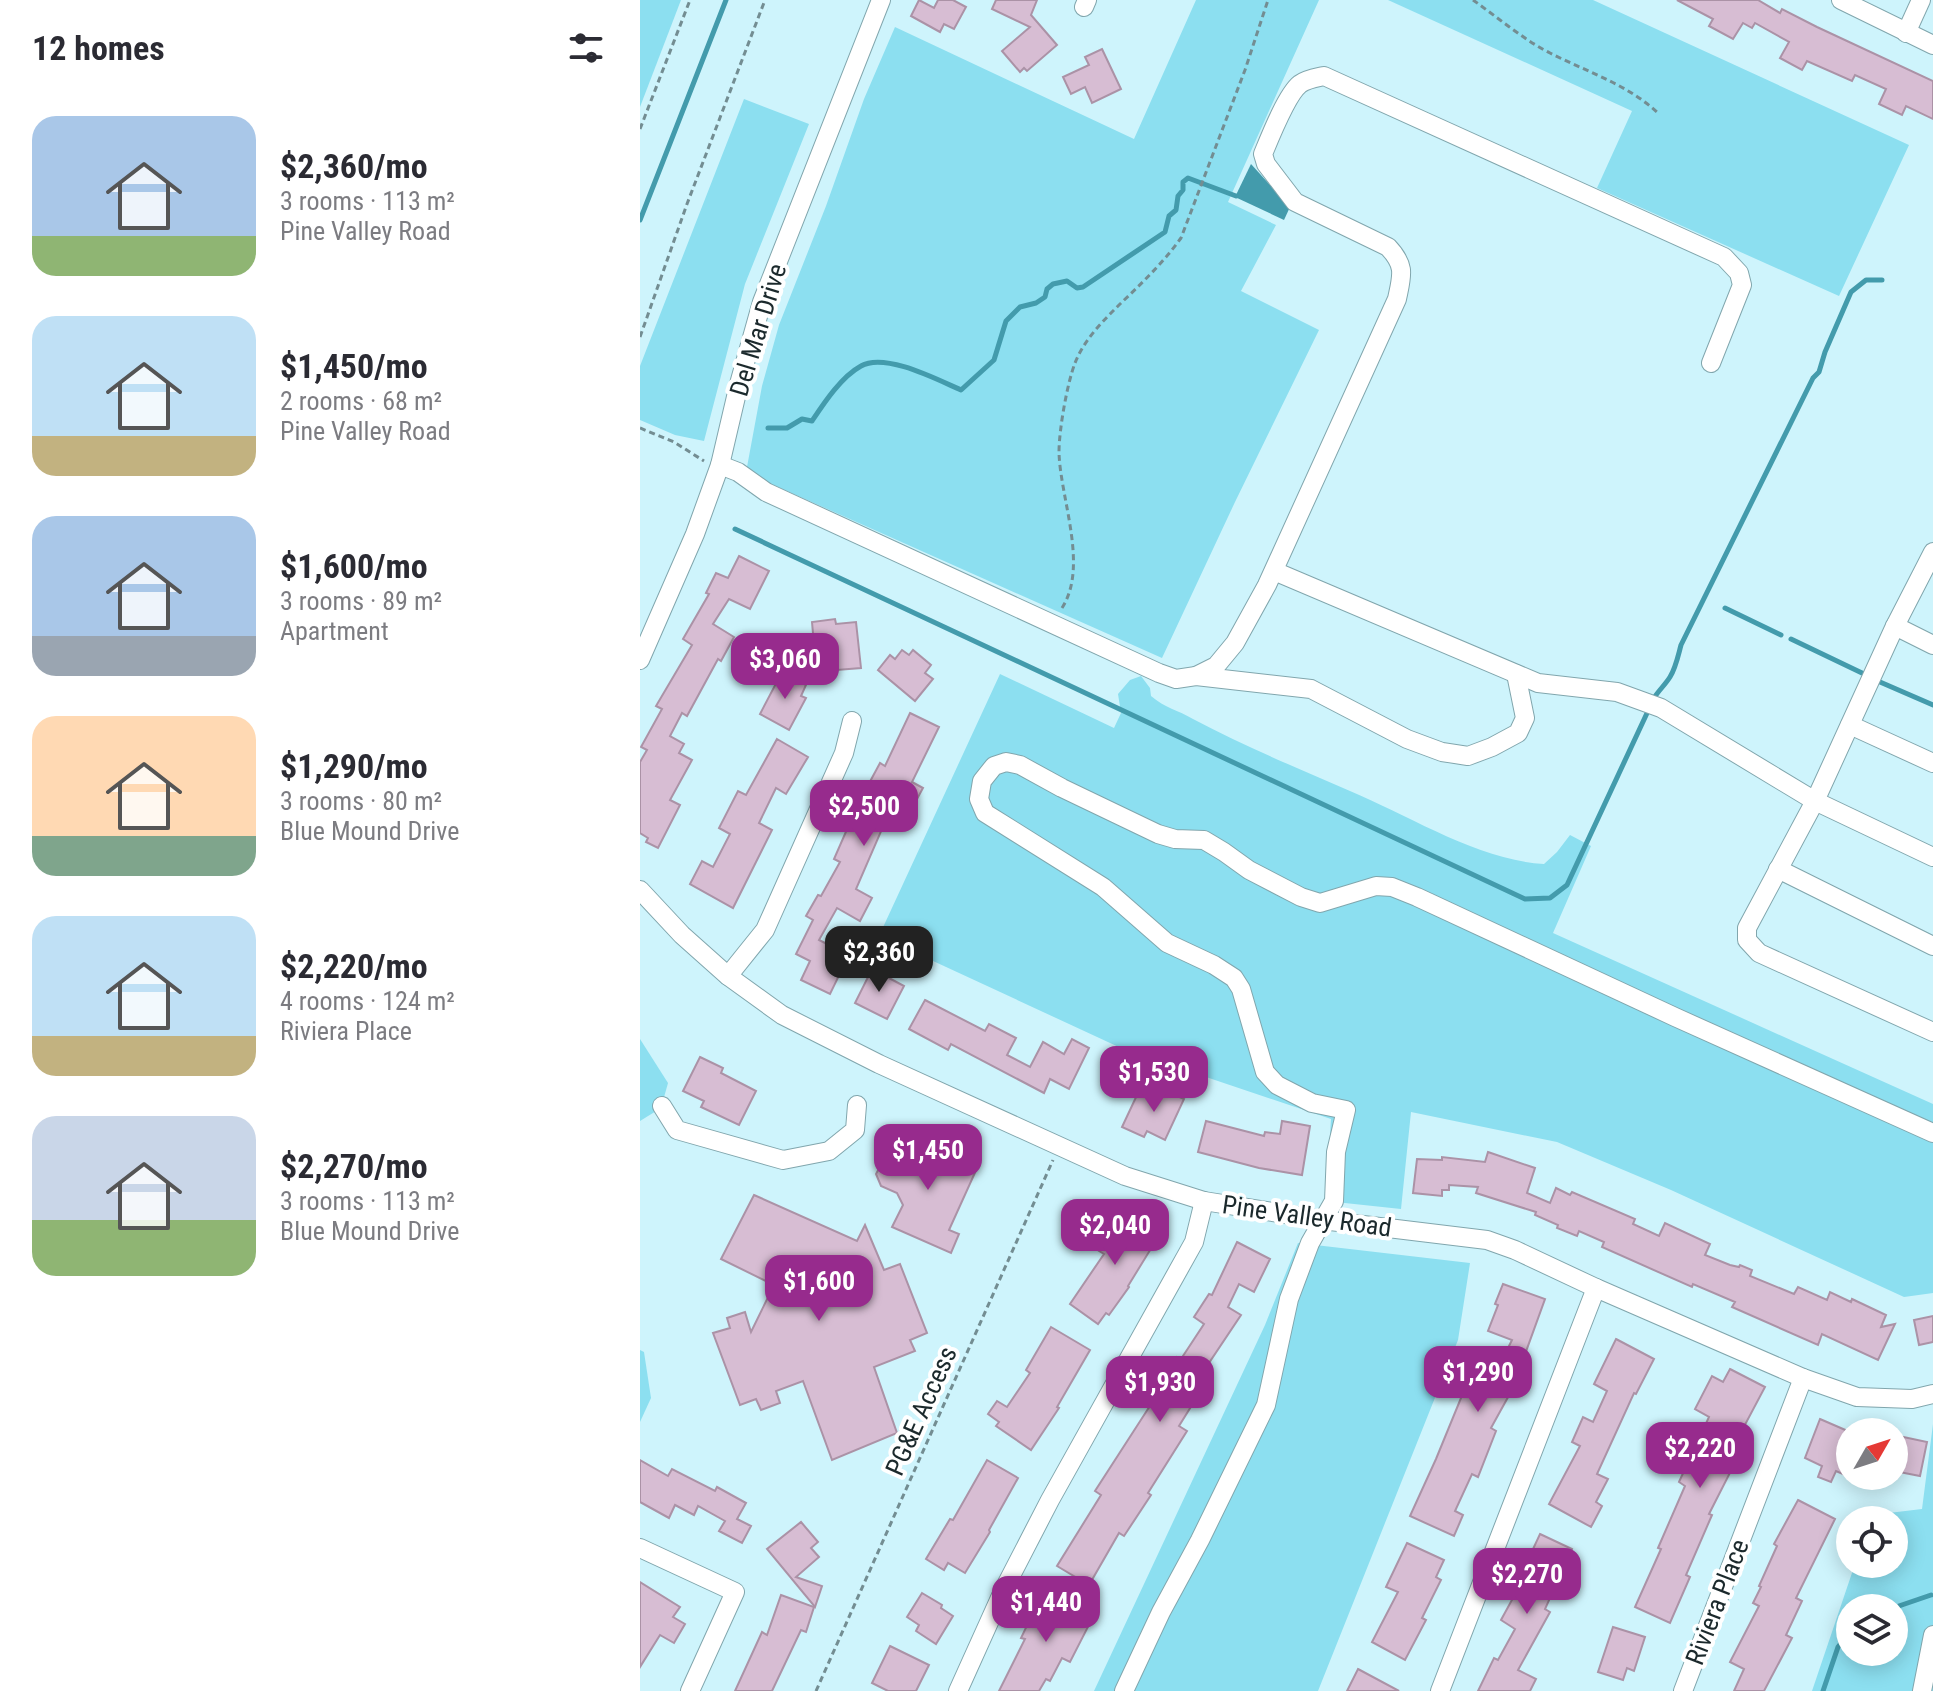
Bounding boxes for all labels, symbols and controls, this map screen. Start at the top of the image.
icon: filters [564,26,608,70]
text: 12 homes [32,28,165,68]
text: $2,360/mo [280,146,428,186]
icon: home [96,148,192,244]
text: 3 rooms · 113 m² [280,186,455,216]
text: Pine Valley Road [280,216,451,246]
street label: Del Mar Drive [724,260,792,400]
text: $1,450/mo [280,346,428,386]
icon: home [96,348,192,444]
text: 2 rooms · 68 m² [280,386,442,416]
text: Pine Valley Road [280,416,451,446]
text: $1,600/mo [280,546,428,586]
icon: home [96,548,192,644]
text: 3 rooms · 89 m² [280,586,442,616]
text: Apartment [280,616,389,646]
pin: $3,060 [720,633,850,701]
text: $3,060 [749,644,821,674]
text: $1,290/mo [280,746,428,786]
icon: home [96,748,192,844]
pin: $2,500 [799,780,929,848]
text: 3 rooms · 80 m² [280,786,442,816]
text: $2,500 [828,791,900,821]
text: Blue Mound Drive [280,816,459,846]
pin: $2,360 [814,926,944,994]
text: $2,360 [843,937,915,967]
text: $2,220/mo [280,946,428,986]
icon: home [96,948,192,1044]
text: 4 rooms · 124 m² [280,986,455,1016]
text: Riviera Place [280,1016,412,1046]
pin: $1,530 [1089,1046,1219,1114]
text: $1,530 [1118,1057,1190,1087]
pin: $1,450 [863,1124,993,1192]
text: $1,450 [892,1135,964,1165]
text: $2,270/mo [280,1146,428,1186]
icon: home [96,1148,192,1244]
text: 3 rooms · 113 m² [280,1186,455,1216]
street label: Pine Valley Road [1220,1189,1394,1243]
pin: $2,040 [1050,1199,1180,1267]
text: $2,040 [1079,1210,1151,1240]
text: Blue Mound Drive [280,1216,459,1246]
pin: $1,600 [754,1255,884,1323]
text: $1,600 [783,1266,855,1296]
street label: PG&E Access [879,1342,963,1480]
pin: $1,290 [1413,1346,1543,1414]
pin: $1,930 [1095,1356,1225,1424]
text: $1,290 [1442,1357,1514,1387]
text: $1,930 [1124,1367,1196,1397]
north arrow [1836,1418,1908,1490]
map controls [1836,1418,1908,1666]
pin: $2,220 [1635,1422,1765,1490]
text: $2,220 [1664,1433,1736,1463]
button: locate [1836,1506,1908,1578]
street label: Riviera Place [1679,1535,1755,1669]
pin: $2,270 [1462,1548,1592,1616]
text: $2,270 [1491,1559,1563,1589]
pin: $1,440 [981,1576,1111,1644]
text: $1,440 [1010,1587,1082,1617]
button: layers [1836,1594,1908,1666]

